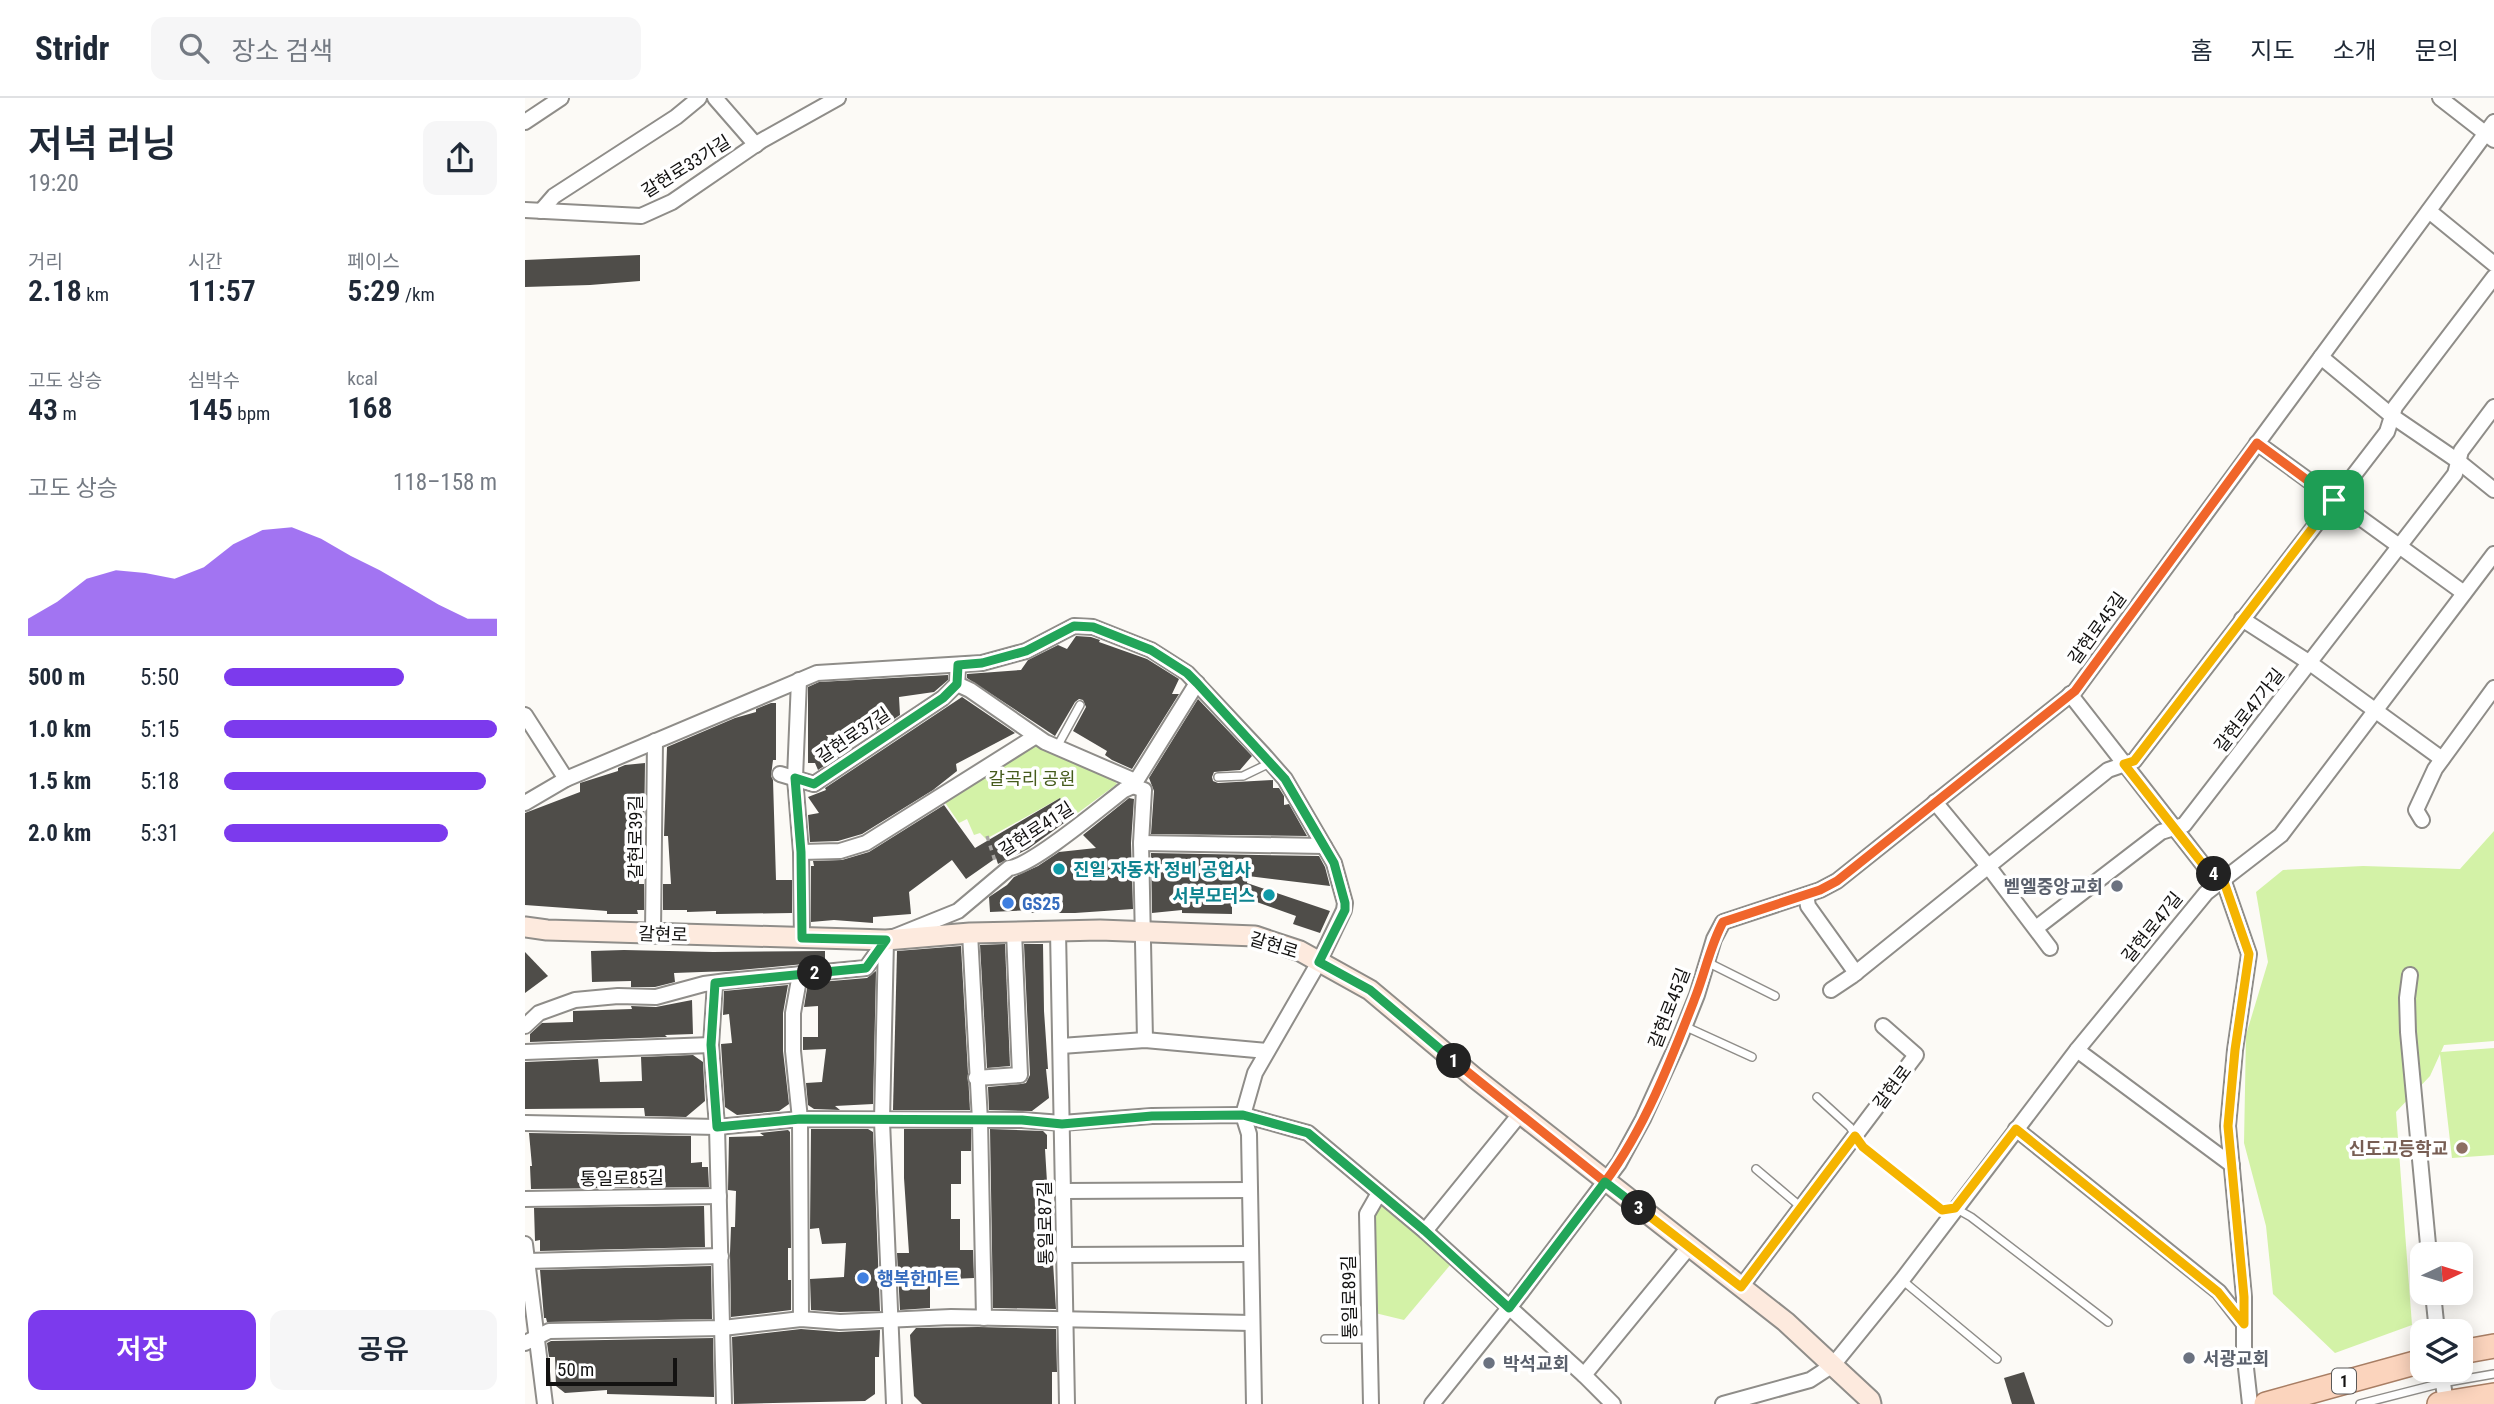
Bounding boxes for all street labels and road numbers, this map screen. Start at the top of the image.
street label: 갈현로33가길 [638,130,734,202]
street label: 갈현로45길 [2064,588,2130,668]
street label: 갈현로47가길 [2210,664,2288,756]
street label: 갈현로37길 [812,703,894,767]
street label: 갈현로39길 [625,795,646,879]
street label: 갈현로41길 [995,797,1077,861]
street label: 갈현로47길 [2117,888,2187,966]
street label: 갈현로 [638,923,688,945]
street label: 갈현로 [1247,928,1301,962]
street label: 갈현로45길 [1644,965,1694,1051]
street label: 갈현로 [1869,1061,1915,1113]
street label: 통일로85길 [580,1167,664,1189]
street label: 통일로87길 [1034,1181,1056,1265]
street label: 통일로89길 [1338,1255,1360,1339]
road number: 1 [2332,1368,2356,1394]

